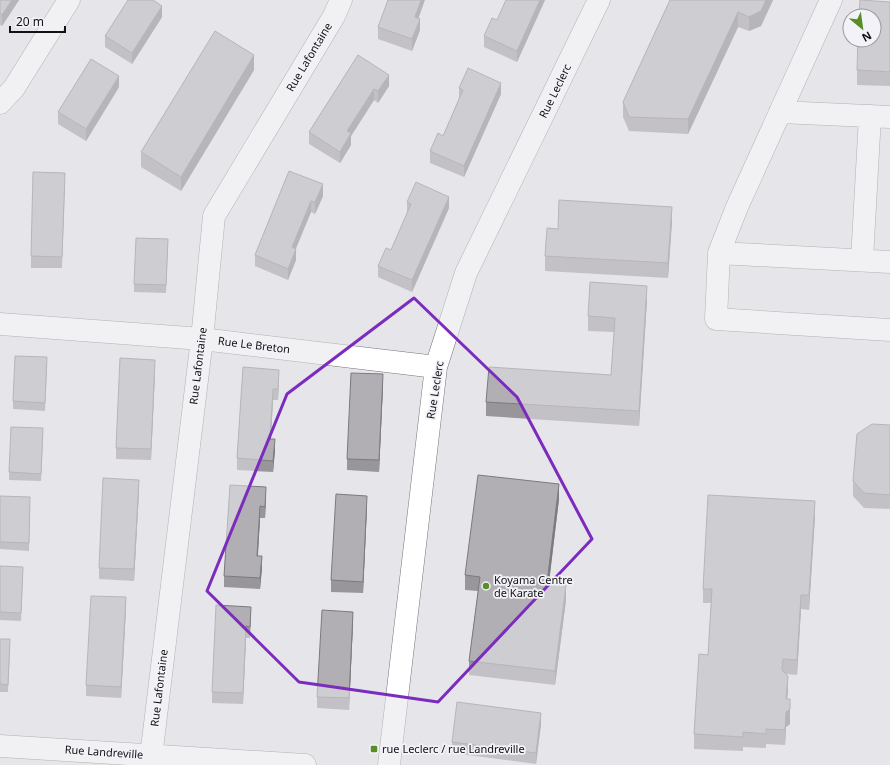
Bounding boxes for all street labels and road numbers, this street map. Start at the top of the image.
street label: Rue Lafontaine [282,20,335,94]
street label: Rue Leclerc [535,61,574,120]
street label: Rue Lafontaine [185,326,210,405]
street label: Rue Le Breton [217,333,291,356]
street label: Rue Leclerc [423,360,446,420]
street label: Rue Lafontaine [146,648,171,727]
street label: Rue Landreville [64,741,144,762]

